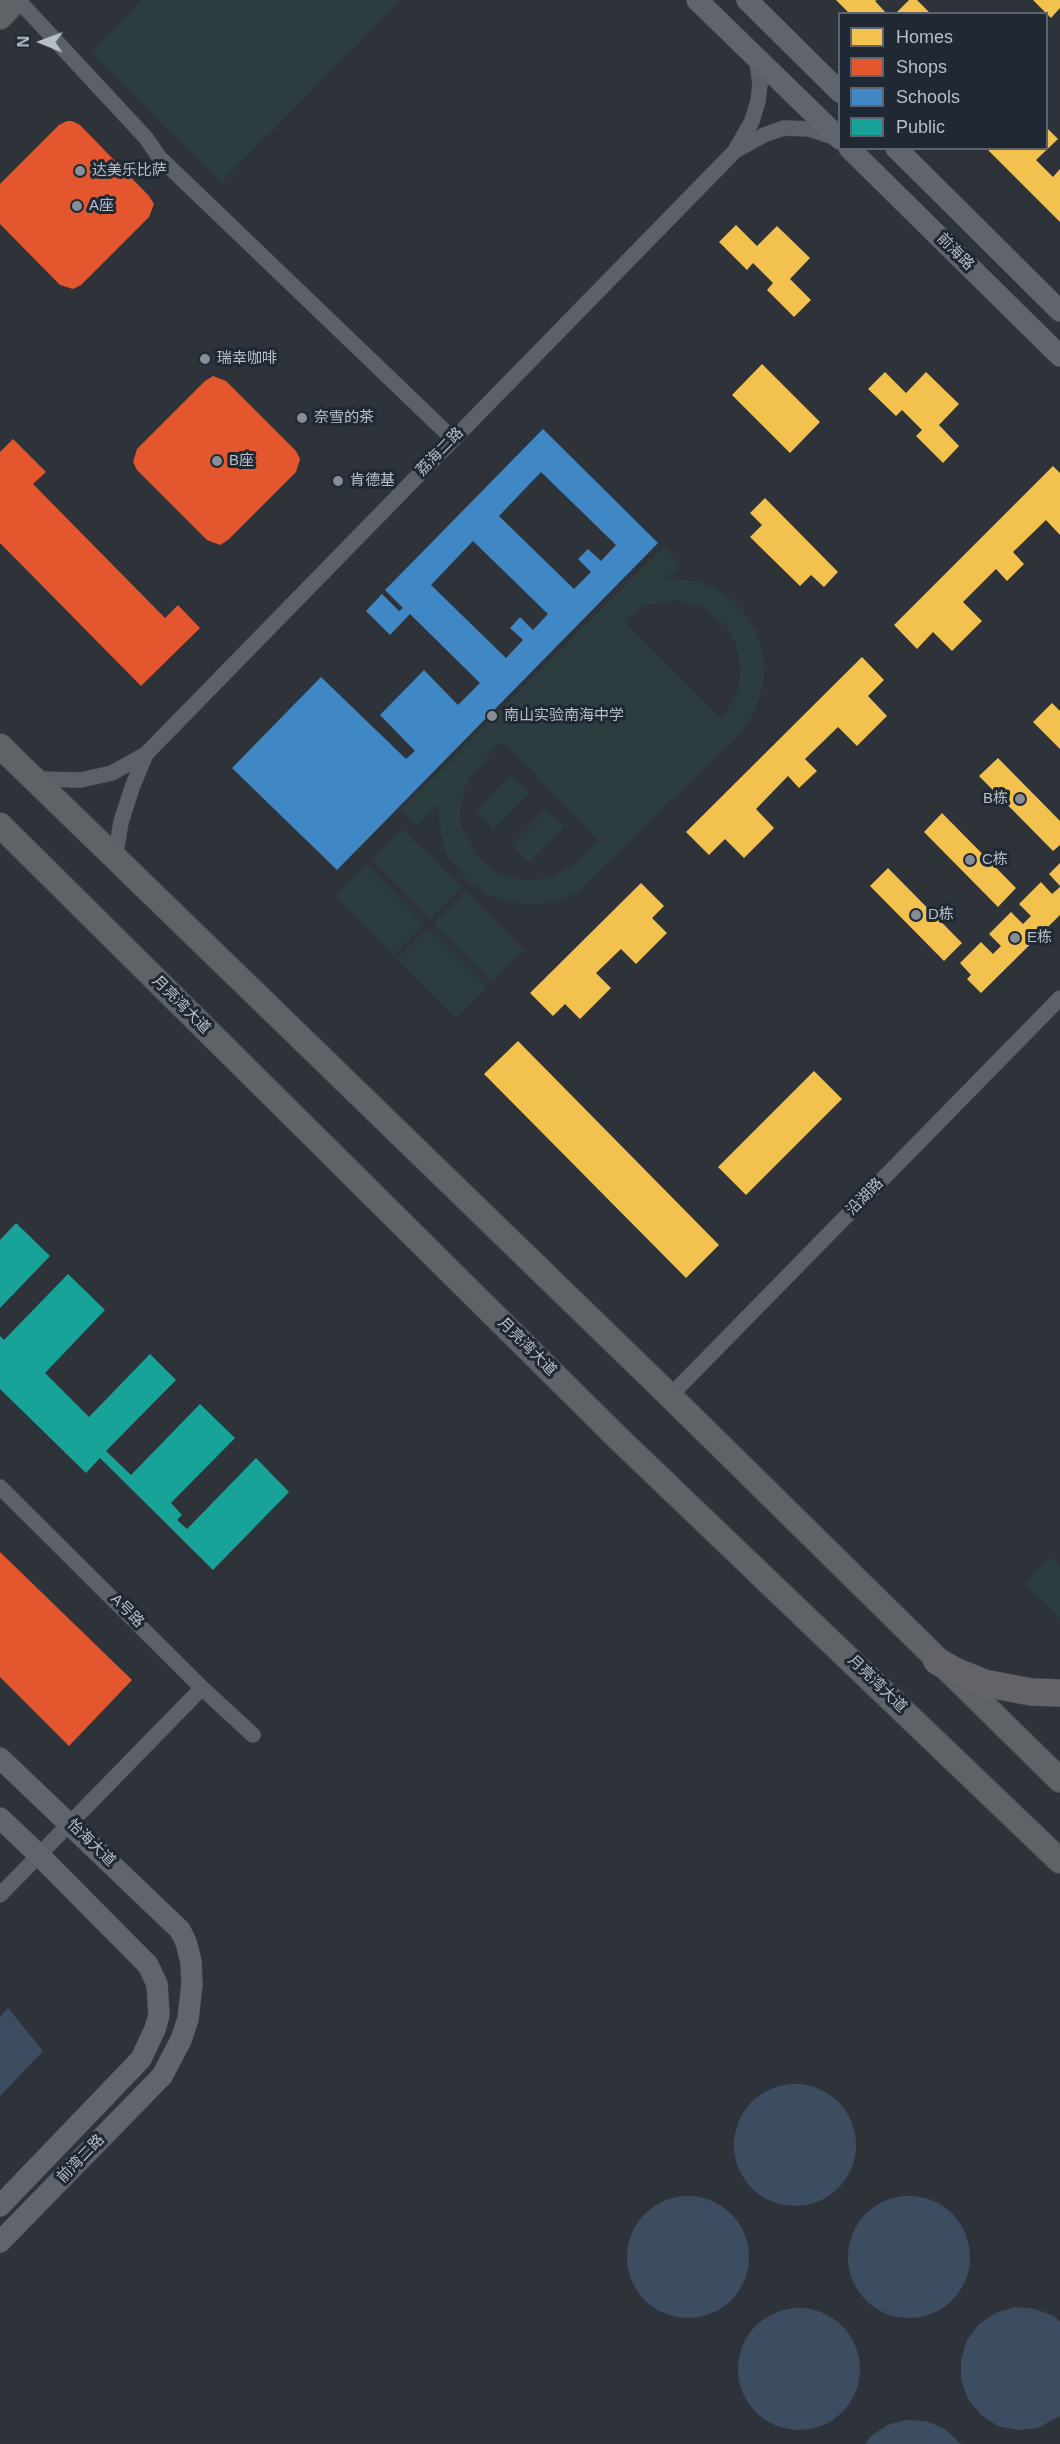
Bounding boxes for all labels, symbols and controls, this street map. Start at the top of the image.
north arrow [12,12,72,72]
legend [838,12,1048,150]
text: Homes [896,27,953,47]
text: N [15,36,32,48]
text: Shops [896,57,947,77]
text: Schools [896,87,960,107]
text: Public [896,117,945,137]
place label: 达美乐比萨 [92,162,167,180]
marker: 达美乐比萨 [73,164,87,178]
place label: A座 [89,197,114,215]
marker: A座 [70,199,84,213]
street label: 前海路 [933,230,977,274]
place label: 瑞幸咖啡 [217,350,277,368]
marker: 瑞幸咖啡 [198,352,212,366]
place label: 奈雪的茶 [314,409,374,427]
marker: 奈雪的茶 [295,411,309,425]
street label: 荔海二路 [413,424,467,480]
place label: B座 [229,452,254,470]
marker: B座 [210,454,224,468]
place label: 肯德基 [350,472,395,490]
marker: 肯德基 [331,474,345,488]
place label: 南山实验南海中学 [504,707,624,725]
marker: 南山实验南海中学 [485,709,499,723]
place label: B栋 [983,790,1008,808]
marker: B栋 [1013,792,1027,806]
place label: C栋 [982,851,1008,869]
marker: C栋 [963,853,977,867]
place label: D栋 [928,906,954,924]
marker: D栋 [909,908,923,922]
place label: E栋 [1027,929,1052,947]
marker: E栋 [1008,931,1022,945]
street label: 月亮湾大道 [148,972,214,1038]
street label: 沿湖路 [843,1175,887,1219]
street label: 月亮湾大道 [494,1314,560,1380]
street label: A号路 [106,1590,148,1632]
street label: 月亮湾大道 [844,1651,910,1717]
street label: 怡海大道 [63,1816,119,1870]
street label: 前湾二路 [54,2131,108,2187]

